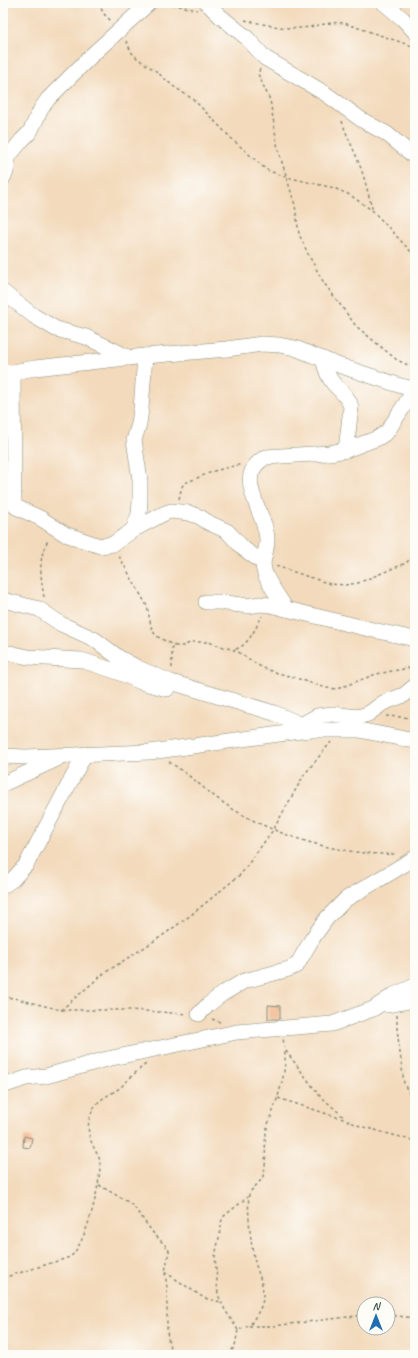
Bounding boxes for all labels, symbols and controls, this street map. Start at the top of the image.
north arrow [356,1296,396,1336]
text: N [373,1299,382,1313]

